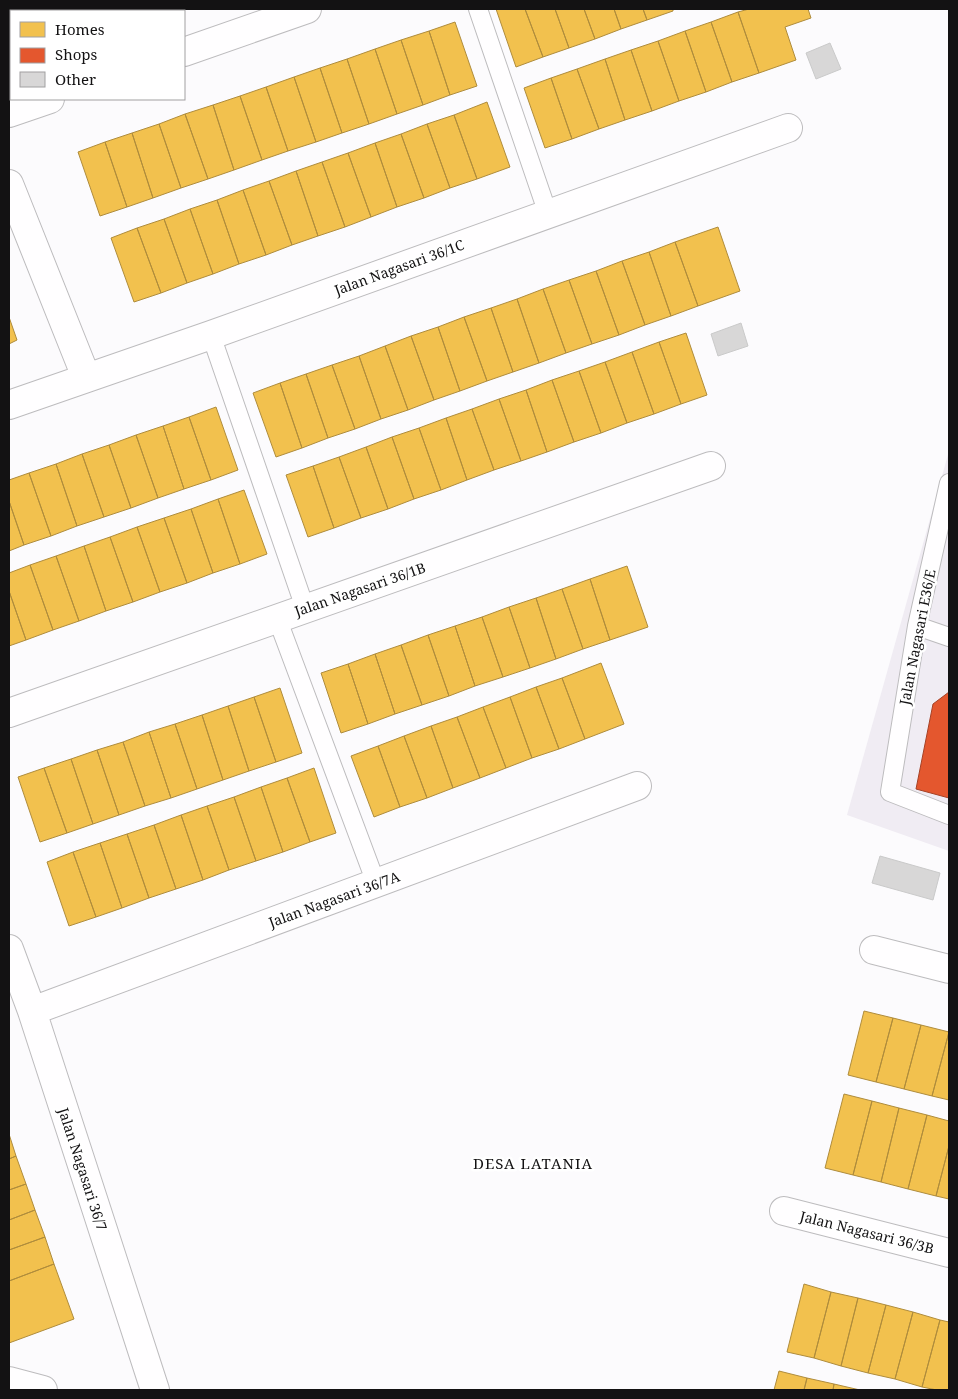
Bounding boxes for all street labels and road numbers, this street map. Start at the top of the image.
street label: Jalan Nagasari 36/1C [331,235,467,300]
street label: Jalan Nagasari 36/1B [291,558,428,621]
street label: Jalan Nagasari E36/E [894,567,940,707]
street label: Jalan Nagasari 36/7A [265,866,402,932]
street label: Jalan Nagasari 36/7 [54,1104,112,1233]
street label: Jalan Nagasari 36/3B [797,1206,936,1258]

